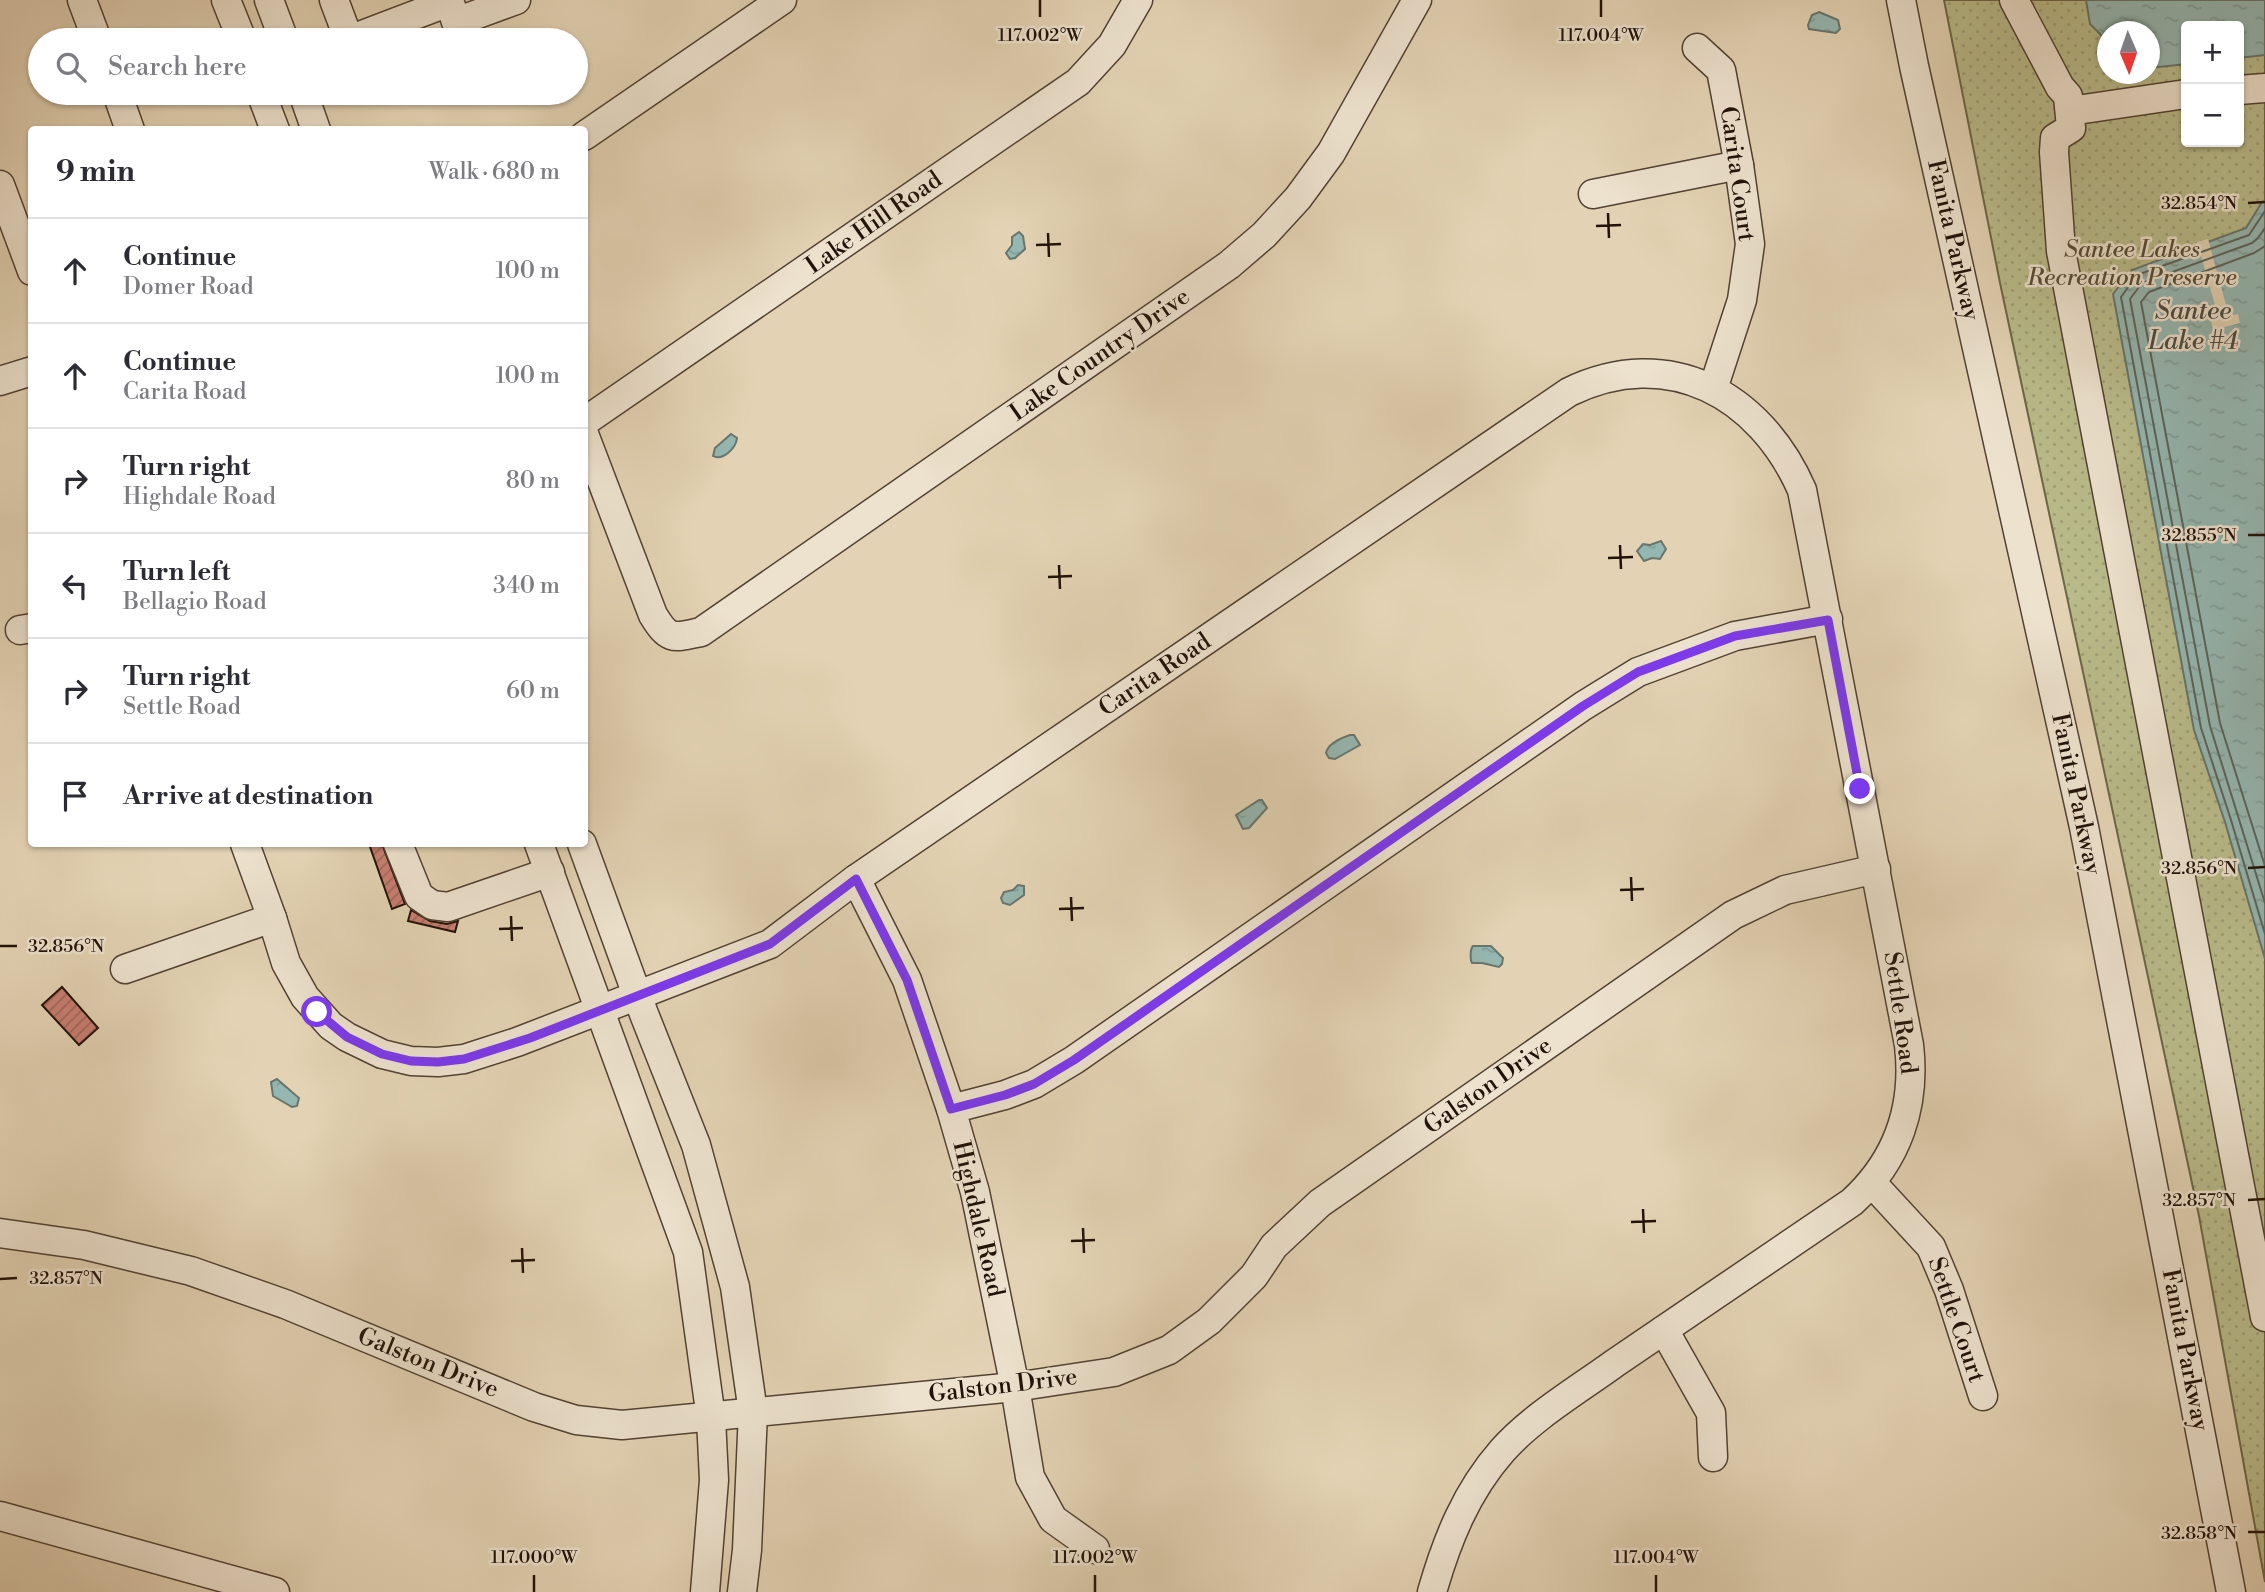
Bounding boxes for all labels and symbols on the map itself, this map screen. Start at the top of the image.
north arrow [2097,21,2160,84]
text: 117.002°W [998,24,1083,47]
text: 117.004°W [1558,24,1644,47]
street label: Carita Court [1713,104,1761,244]
street label: Fanita Parkway [1920,156,1986,324]
street label: Lake Hill Road [800,165,948,281]
text: 32.854°N [2161,192,2238,215]
park label: Santee Lakes Recreation Preserve [2026,235,2237,293]
street label: Lake Country Drive [1004,282,1196,428]
water label: Santee Lake #4 [2147,295,2238,357]
text: 32.855°N [2161,524,2237,547]
street label: Carita Road [1093,626,1217,723]
street label: Fanita Parkway [2044,710,2108,878]
route end [1844,773,1875,804]
text: 32.856°N [2161,857,2238,880]
text: 32.856°N [28,935,105,958]
street label: Settle Road [1877,950,1923,1076]
route start [301,996,332,1027]
street label: Galston Drive [1418,1031,1558,1141]
street label: Highdale Road [945,1138,1011,1300]
text: 32.857°N [2162,1189,2236,1212]
street label: Settle Court [1921,1253,1992,1387]
street label: Fanita Parkway [2155,1266,2215,1434]
text: 32.857°N [29,1267,103,1290]
street label: Galston Drive [353,1321,503,1405]
street label: Galston Drive [927,1362,1079,1410]
text: 32.858°N [2161,1522,2238,1545]
text: 117.000°W [491,1546,578,1569]
text: 117.002°W [1053,1546,1138,1569]
text: 117.004°W [1613,1546,1699,1569]

